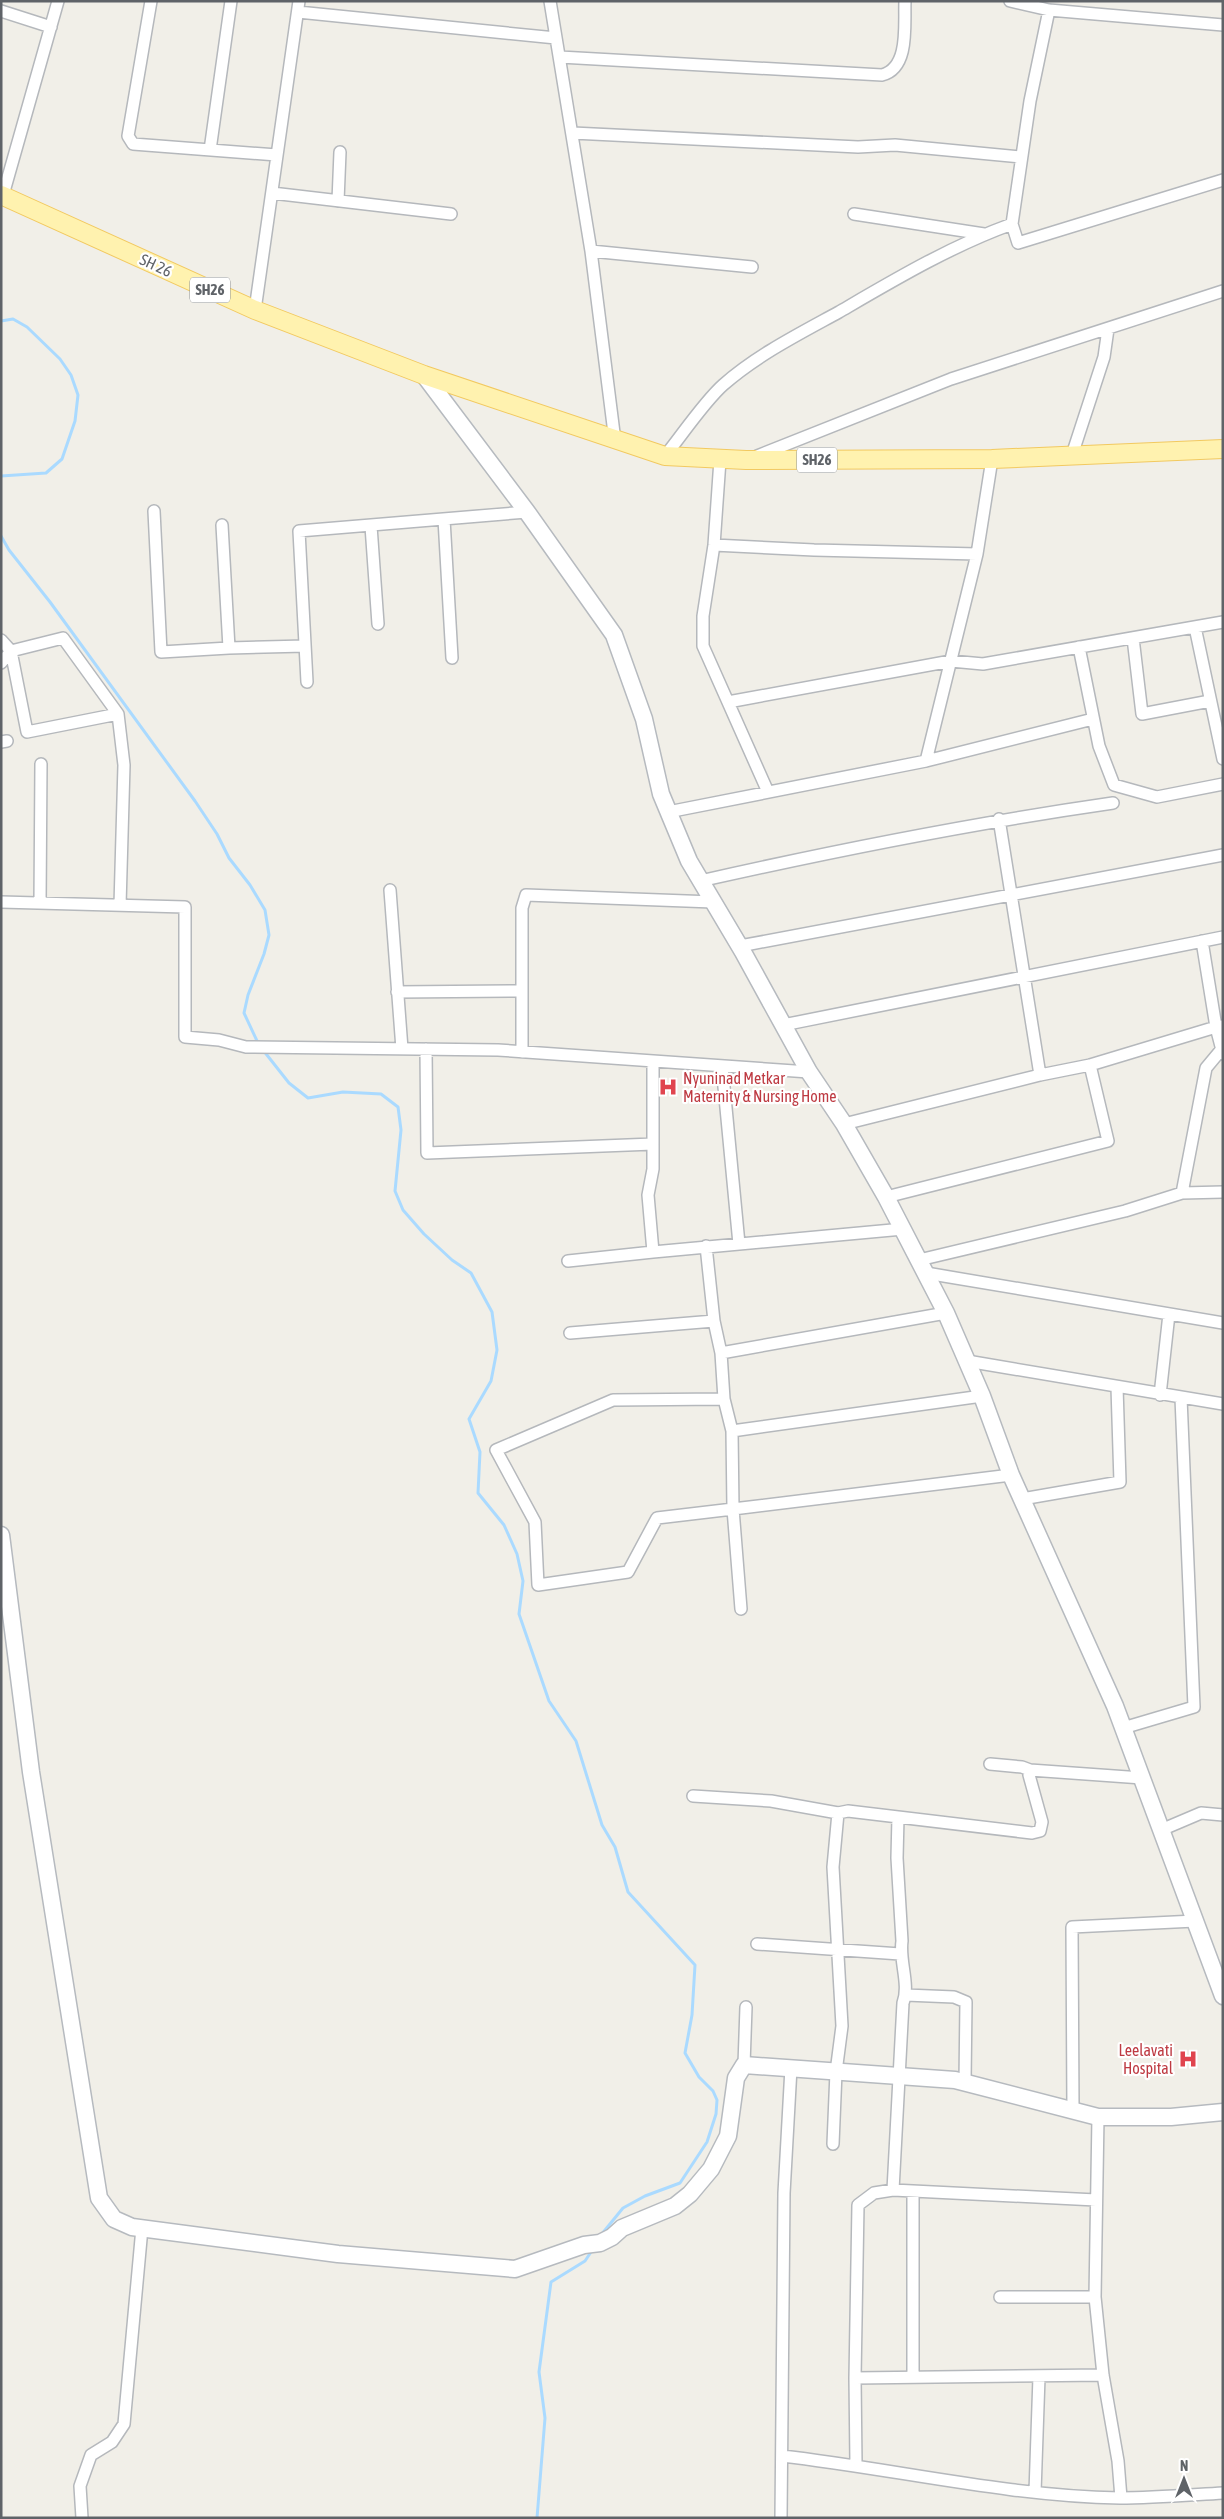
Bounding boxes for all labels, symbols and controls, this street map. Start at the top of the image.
street label: SH 26 [137,250,175,280]
road number: SH26 [190,278,230,302]
road number: SH26 [797,448,837,472]
place label: Nyuninad Metkar Maternity & Nursing Home [683,1069,837,1106]
hospital icon: Nyuninad Metkar Maternity & Nursing Home [657,1076,679,1098]
place label: Leelavati Hospital [1119,2041,1174,2078]
hospital icon: Leelavati Hospital [1177,2048,1199,2070]
north arrow [1159,2454,1209,2504]
text: N [1180,2458,1188,2474]

